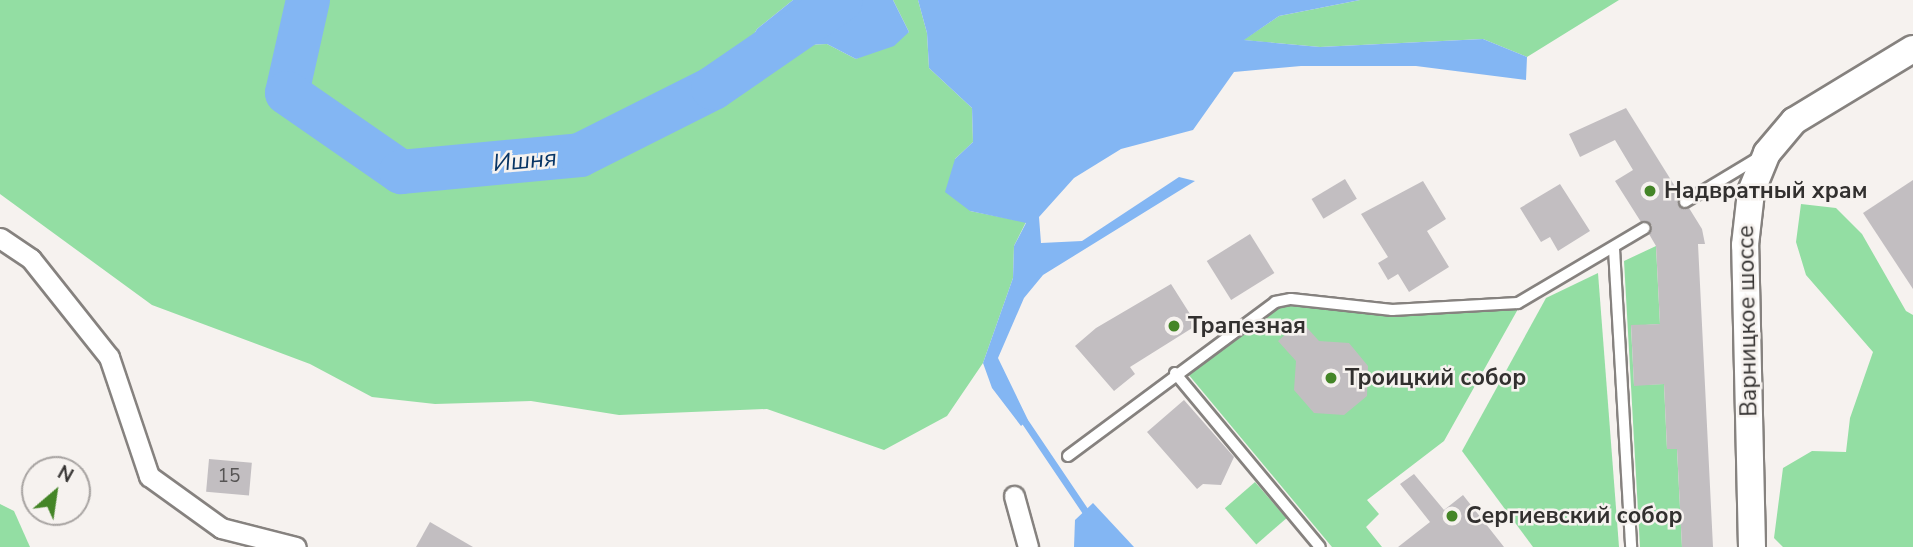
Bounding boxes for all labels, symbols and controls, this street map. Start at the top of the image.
water label: Ишня [492,144,558,178]
place label: Надвратный храм [1664,177,1867,205]
marker: Надвратный храм [1642,183,1658,199]
street label: Варницкое шоссе [1733,225,1763,417]
place label: Трапезная [1188,312,1306,340]
marker: Трапезная [1166,318,1182,334]
place label: Троицкий собор [1345,364,1526,392]
marker: Троицкий собор [1323,370,1339,386]
north arrow [21,456,91,526]
text: N [53,460,78,489]
house number: 15 [218,466,240,488]
place label: Сергиевский собор [1466,502,1683,530]
marker: Сергиевский собор [1444,508,1460,524]

